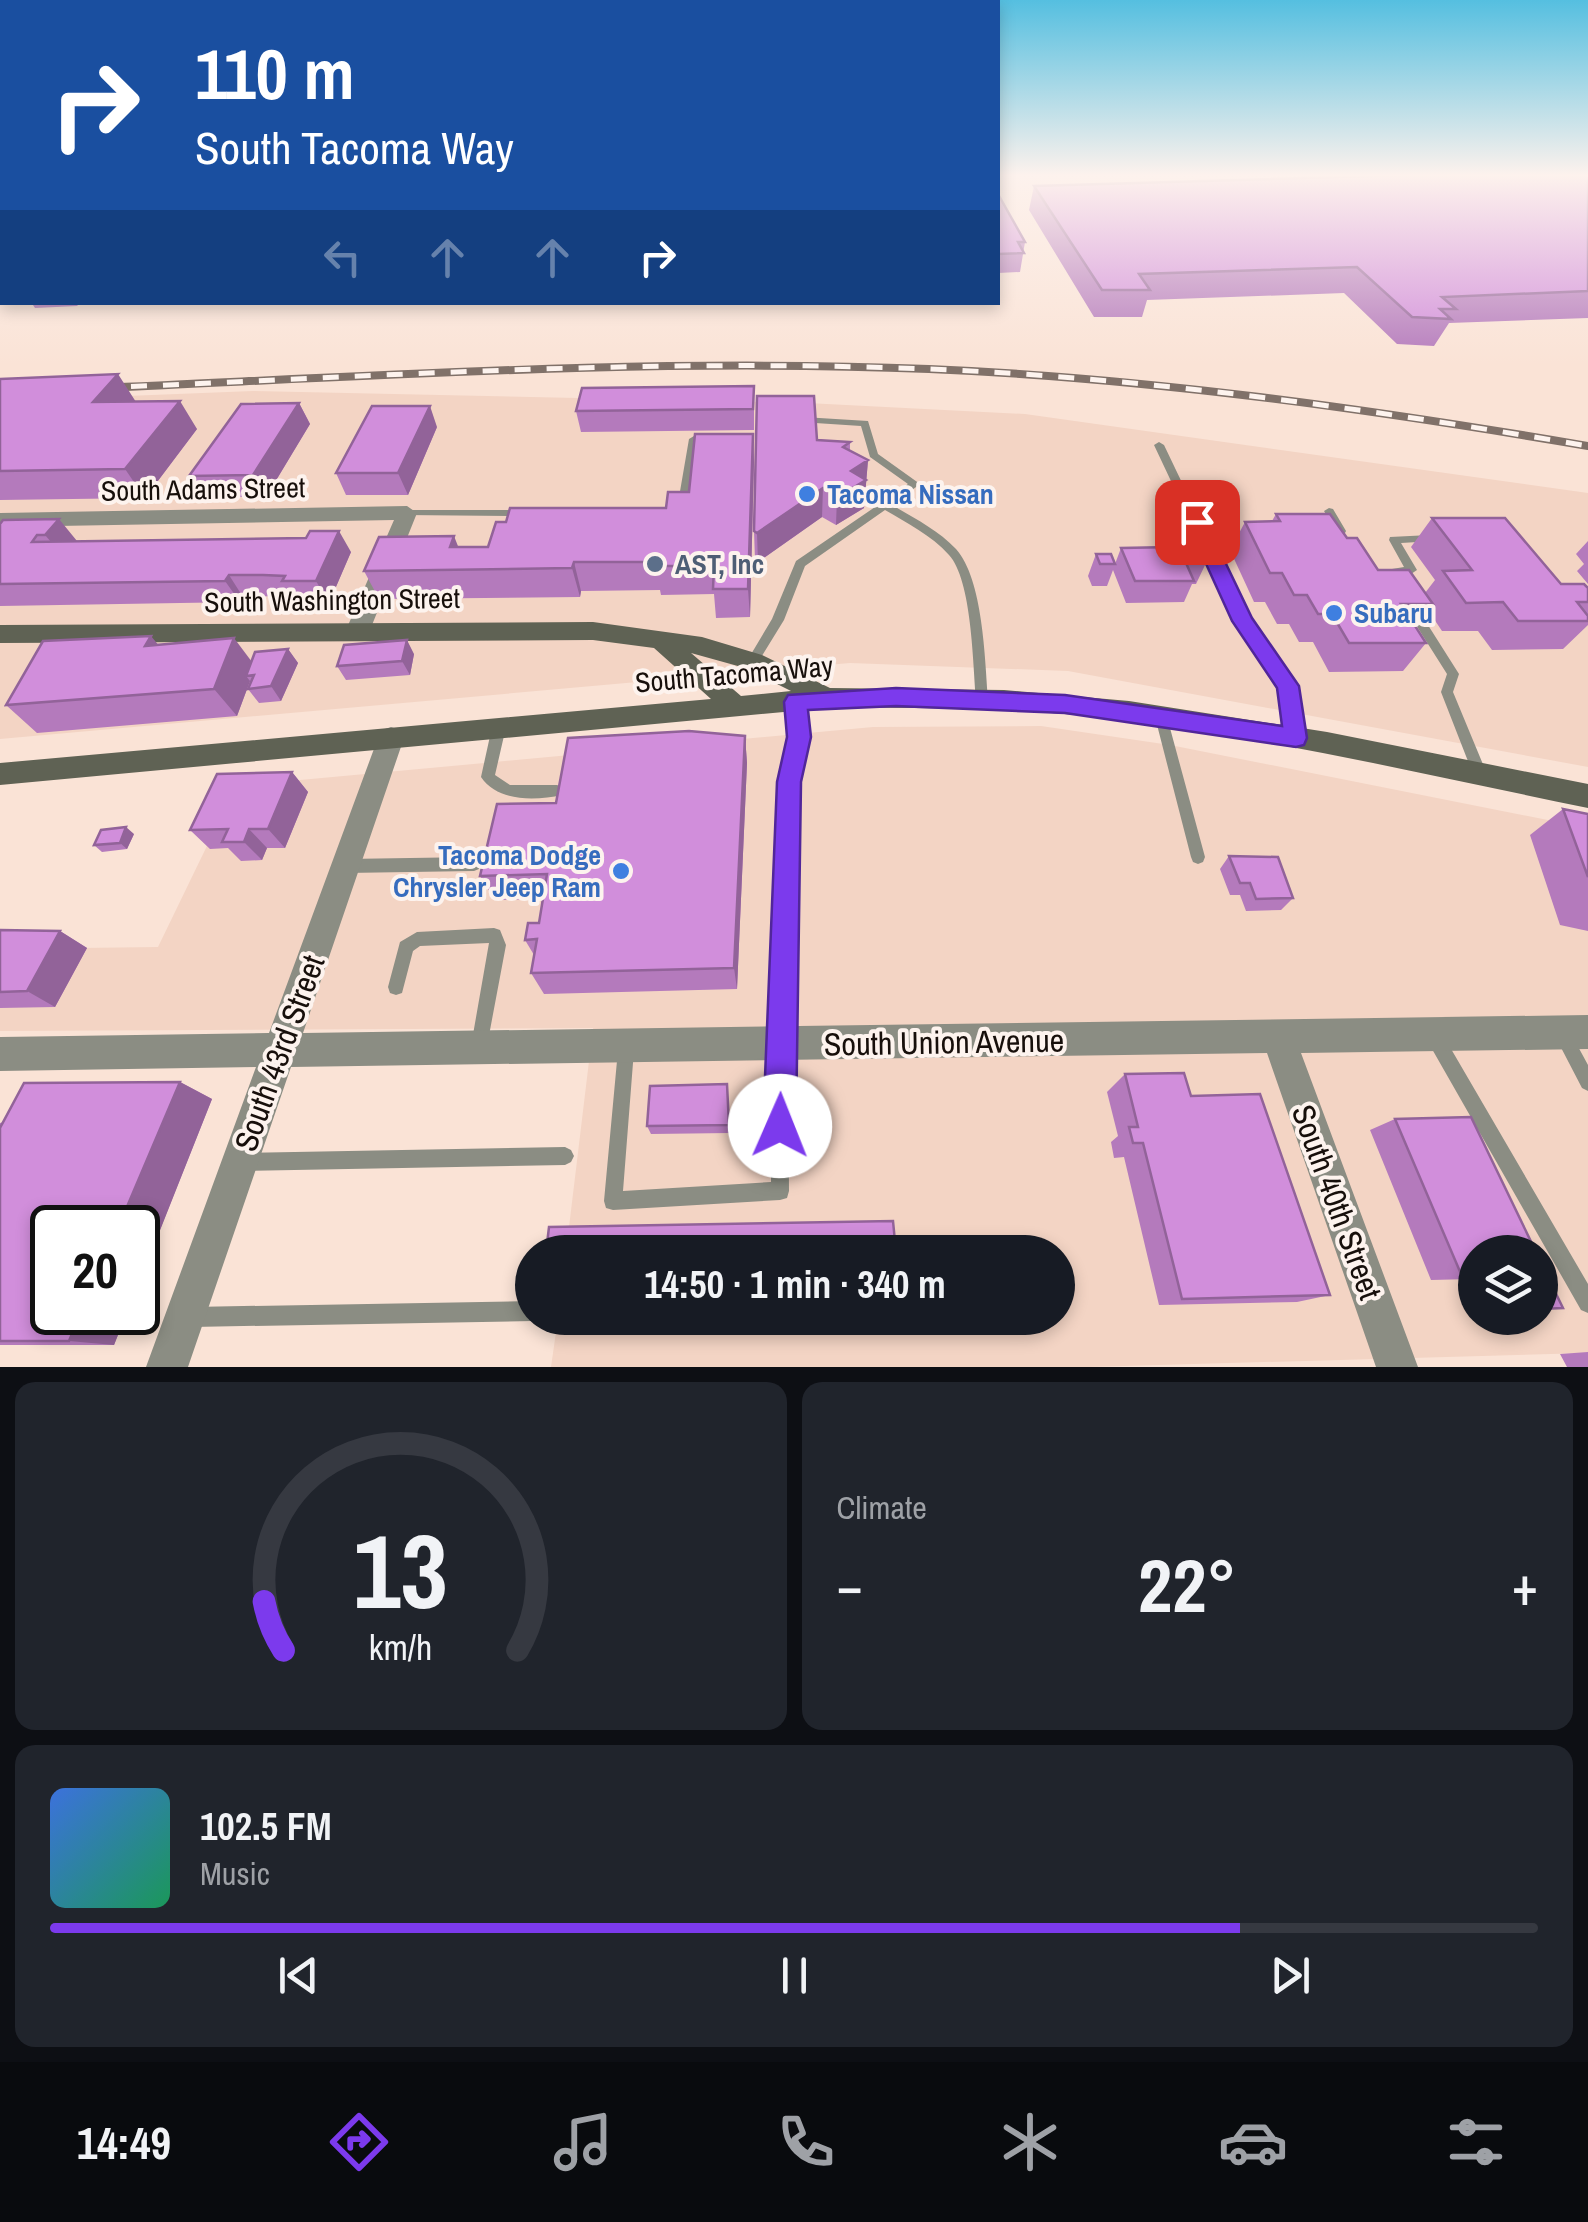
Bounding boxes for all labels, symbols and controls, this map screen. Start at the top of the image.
text: 110 m [195,27,355,121]
icon: right [30,40,160,170]
text: South Tacoma Way [195,117,514,178]
icon: left [315,230,370,285]
icon: ahead [420,230,475,285]
icon: ahead [525,230,580,285]
icon: right [630,230,685,285]
street label: South Adams Street [101,468,305,510]
place label: Tacoma Nissan [827,475,994,513]
pin [1155,480,1240,565]
marker: Tacoma Nissan [796,483,818,505]
icon: arrive [1170,495,1225,550]
place label: AST, Inc [675,545,764,583]
marker: AST, Inc [644,553,666,575]
street label: South Washington Street [204,579,460,621]
place label: Subaru [1354,594,1433,632]
marker: Subaru [1323,602,1345,624]
street label: South Tacoma Way [634,646,835,702]
place label: Tacoma Dodge Chrysler Jeep Ram [393,836,601,906]
marker: Tacoma Dodge Chrysler Jeep Ram [610,860,632,882]
street label: South 43rd Street [224,949,334,1157]
street label: South Union Avenue [823,1018,1065,1066]
position arrow [728,1074,832,1178]
street label: South 40th Street [1282,1099,1392,1305]
speed limit sign: 20 [30,1205,160,1335]
map controls [1458,1235,1558,1335]
button: layers [1458,1235,1558,1335]
text: 14:50 · 1 min · 340 m [644,1259,946,1310]
text: Climate [837,1486,927,1529]
text: 13 [353,1500,448,1640]
text: 22° [1138,1534,1236,1635]
text: − [837,1548,863,1622]
text: + [1512,1548,1538,1622]
text: km/h [369,1623,433,1671]
text: 102.5 FM [200,1801,332,1852]
text: Music [200,1852,270,1895]
icon: previous [271,1948,326,2003]
icon: pause [767,1948,822,2003]
icon: next [1263,1948,1318,2003]
icon: directions [324,2107,394,2177]
icon: music [548,2107,618,2177]
icon: phone [771,2107,841,2177]
icon: climate [995,2107,1065,2177]
icon: car [1218,2107,1288,2177]
icon: filters [1441,2107,1511,2177]
text: 14:49 [77,2112,171,2173]

